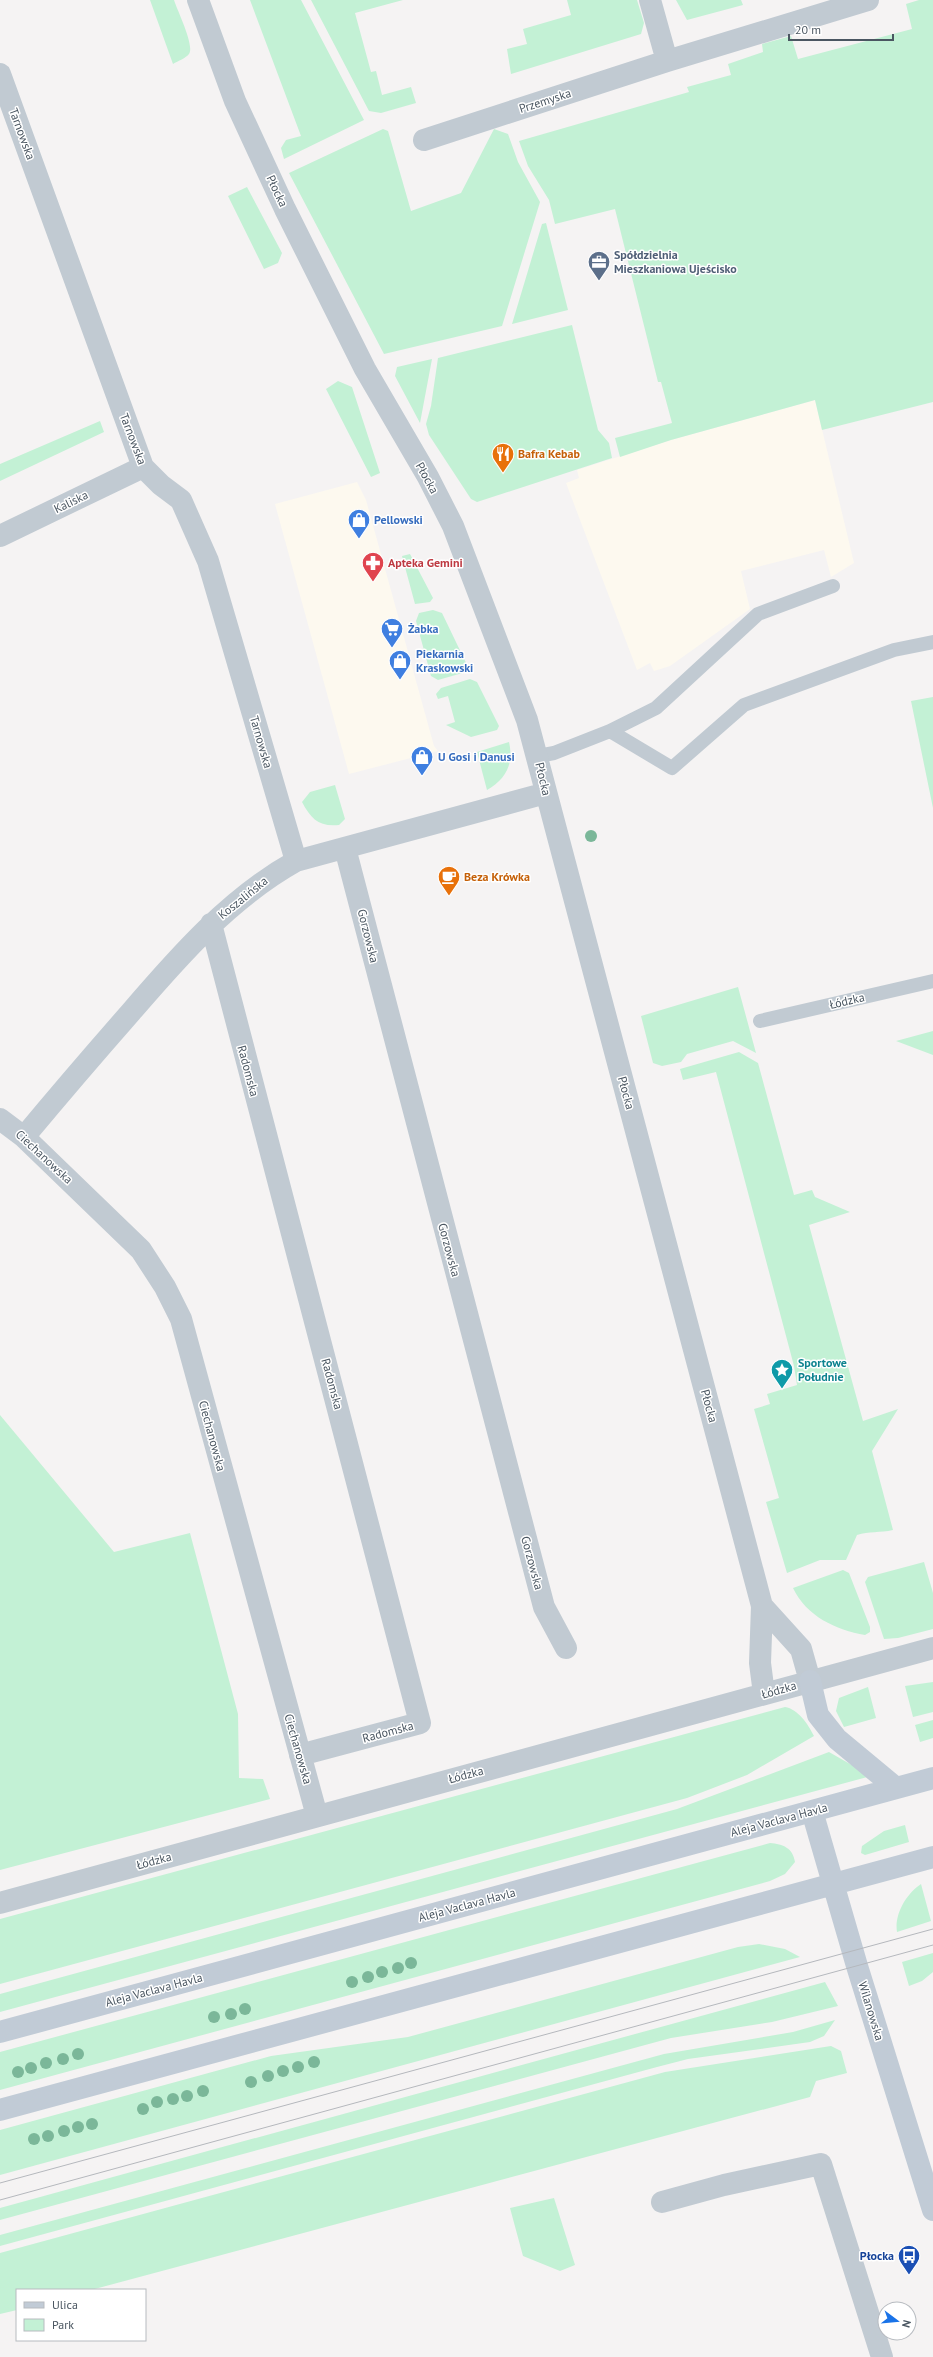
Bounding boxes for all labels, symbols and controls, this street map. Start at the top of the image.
scale bar [789,16,893,42]
text: 20 m [795,22,821,37]
street label: Przemyska [517,85,573,116]
street label: Tarnowska [6,106,39,162]
street label: Płocka [264,172,291,209]
place label: Spółdzielnia Mieszkaniowa Ujeścisko [614,247,737,276]
office icon: Spółdzielnia Mieszkaniowa Ujeścisko [586,249,612,282]
street label: Tarnowska [117,411,150,467]
restaurant icon: Bafra Kebab [490,441,516,474]
place label: Bafra Kebab [518,446,580,461]
street label: Płocka [413,459,442,496]
street label: Kaliska [51,487,90,516]
shop icon: Pellowski [346,507,372,540]
place label: Pellowski [374,512,423,527]
pharmacy icon: Apteka Gemini [360,550,386,583]
place label: Apteka Gemini [388,555,463,570]
supermarket icon: Żabka [379,616,405,649]
place label: Żabka [408,621,439,636]
place label: Piekarnia Kraskowski [416,646,473,675]
shop icon: Piekarnia Kraskowski [387,648,413,681]
street label: Tarnowska [247,714,276,770]
shop icon: U Gosi i Danusi [409,744,435,777]
place label: U Gosi i Danusi [438,749,515,764]
street label: Płocka [532,761,555,797]
cafe icon: Beza Krówka [436,864,462,897]
place label: Beza Krówka [464,869,530,884]
street label: Koszalińska [215,873,271,922]
street label: Gorzowska [355,907,382,964]
street label: Łódzka [828,989,866,1012]
street label: Radomska [234,1044,263,1098]
street label: Płocka [615,1075,638,1111]
street label: Ciechanowska [13,1126,76,1187]
street label: Gorzowska [435,1221,464,1278]
place label: Sportowe Południe [798,1355,847,1384]
street label: Radomska [318,1357,347,1411]
place icon: Sportowe Południe [769,1357,795,1390]
street label: Płocka [698,1388,721,1424]
street label: Ciechanowska [196,1399,229,1473]
street label: Gorzowska [518,1534,547,1591]
street label: Łódzka [760,1677,798,1702]
street label: Ciechanowska [281,1712,316,1786]
street label: Radomska [361,1717,415,1746]
street label: Łódzka [447,1763,485,1786]
street label: Aleja Vaclava Havla [729,1799,829,1840]
street label: Łódzka [135,1849,173,1872]
street label: Aleja Vaclava Havla [417,1884,517,1925]
street label: Aleja Vaclava Havla [104,1969,204,2010]
street label: Wilanowska [855,1979,888,2042]
bus stop icon: Płocka [896,2243,922,2276]
place label: Płocka [860,2248,894,2263]
legend [16,2289,146,2341]
text: Ulica [52,2297,78,2312]
north arrow [877,2301,917,2341]
text: Park [52,2317,74,2332]
text: N [899,2318,914,2329]

